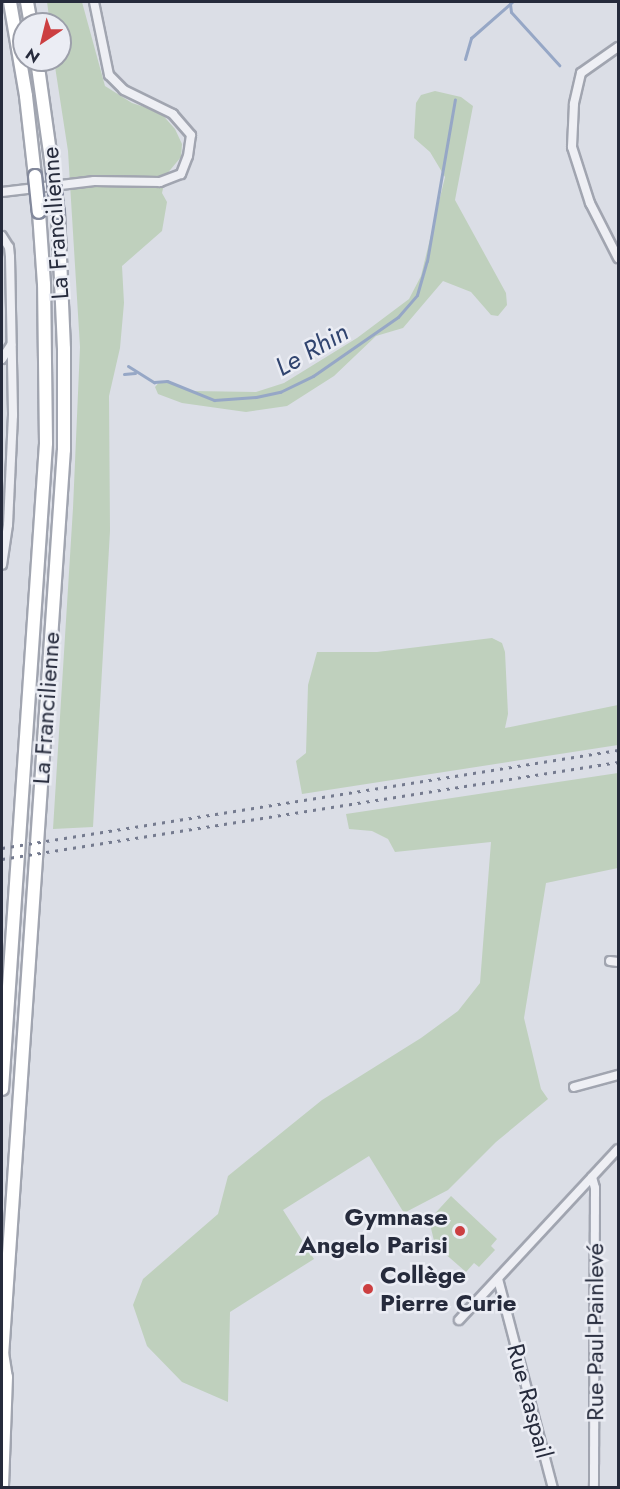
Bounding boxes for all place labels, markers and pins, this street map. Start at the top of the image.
place label: Gymnase Angelo Parisi [299,1203,448,1259]
marker: Gymnase Angelo Parisi [453,1224,467,1238]
place label: Collège Pierre Curie [380,1261,517,1317]
marker: Collège Pierre Curie [361,1282,375,1296]

